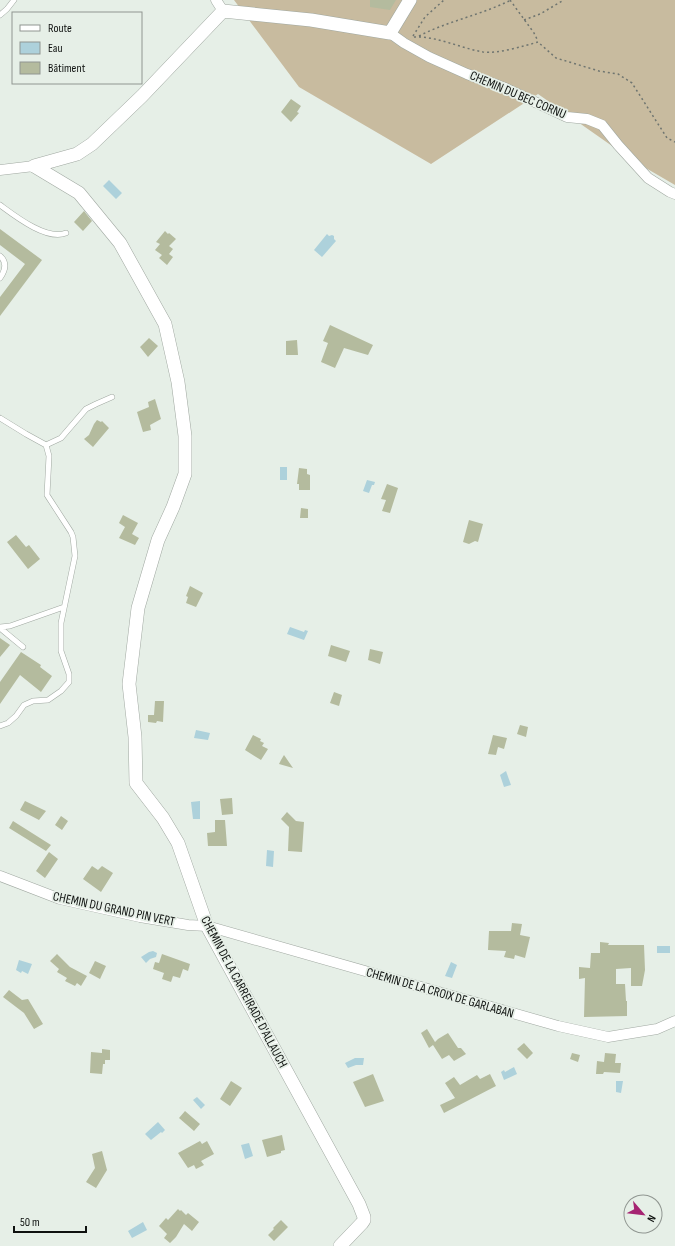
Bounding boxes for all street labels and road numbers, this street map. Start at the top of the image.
street label: CHEMIN DU BEC CORNU [467,67,569,123]
street label: CHEMIN DU GRAND PIN VERT [51,888,177,930]
street label: CHEMIN DE LA CARREIRADE D'ALLAUCH [197,913,291,1071]
street label: CHEMIN DE LA CROIX DE GARLABAN [364,964,516,1022]

